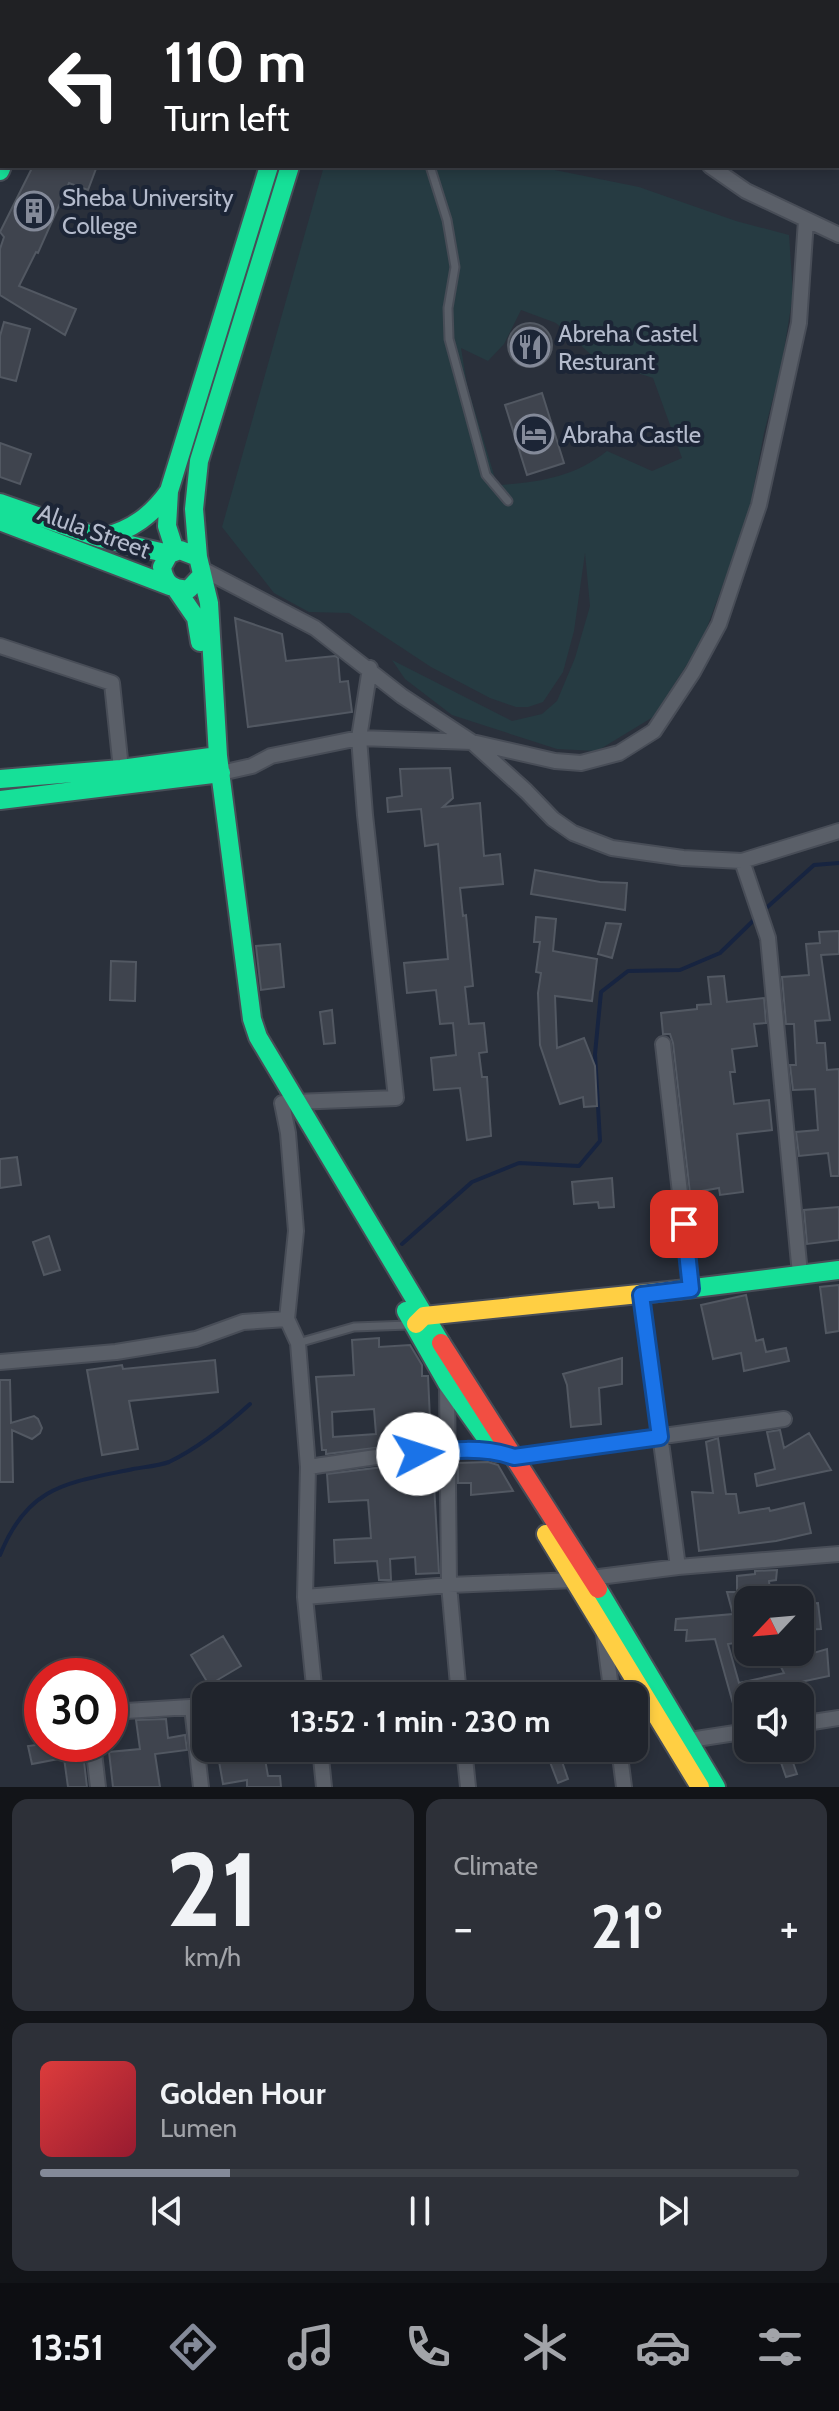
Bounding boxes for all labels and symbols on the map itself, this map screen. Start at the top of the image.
place label: Sheba University College [62,183,234,240]
building icon: Sheba University College [13,190,55,232]
place label: Abreha Castel Resturant [558,319,698,376]
restaurant icon: Abreha Castel Resturant [509,326,551,368]
hotel icon: Abraha Castle [513,413,555,455]
place label: Abraha Castle [562,420,701,449]
street label: Alula Street [34,497,154,565]
pin [650,1190,718,1258]
position arrow [376,1412,460,1496]
north arrow [734,1586,814,1666]
speed limit sign: 30 [24,1658,128,1762]

